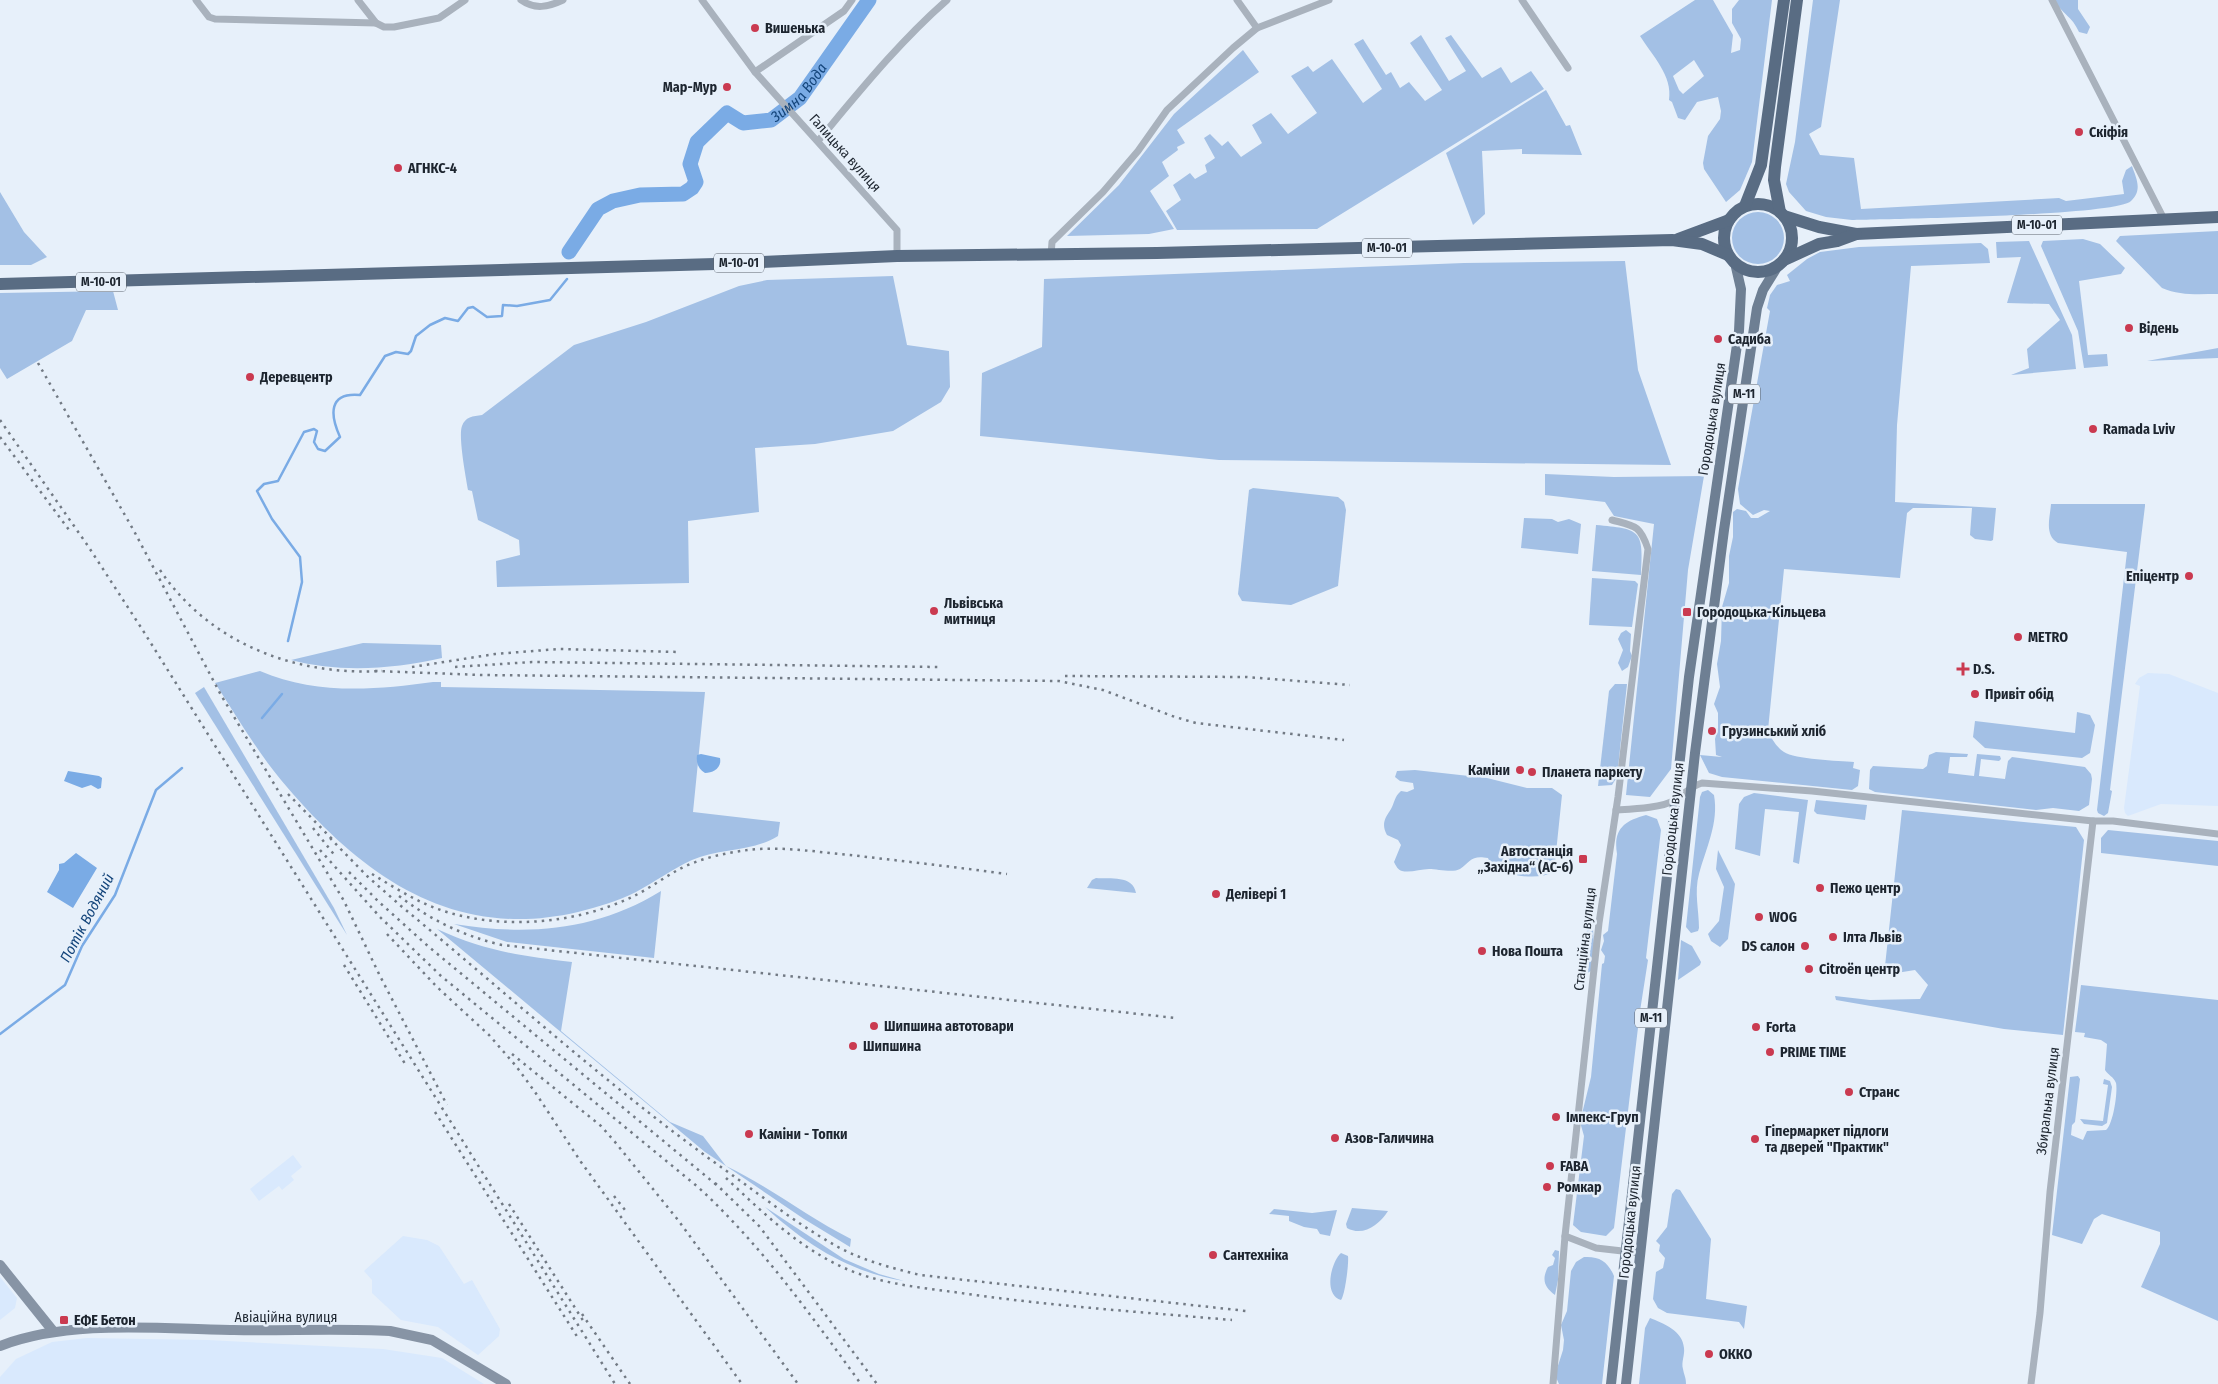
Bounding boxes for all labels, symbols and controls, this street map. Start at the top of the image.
place label: Вишенька [765,20,825,37]
marker: Вишенька [749,22,761,34]
water label: Зимна Вода [767,59,831,126]
place label: Мар-Мур [663,79,717,96]
marker: Мар-Мур [721,81,733,93]
street label: Галицька вулиця [806,111,884,195]
place label: Скіфія [2089,124,2128,141]
marker: Скіфія [2073,126,2085,138]
place label: АГНКС-4 [407,160,457,177]
marker: АГНКС-4 [392,162,404,174]
road number: М-10-01 [2012,216,2062,234]
road number: М-10-01 [1362,238,1412,258]
road number: М-10-01 [714,254,764,272]
road number: М-10-01 [76,272,126,292]
place label: Відень [2139,320,2179,337]
marker: Відень [2123,322,2135,334]
place label: Садиба [1728,331,1771,348]
marker: Садиба [1712,333,1724,345]
street label: Городоцька вулиця [1695,361,1729,477]
place label: Деревцентр [259,369,333,386]
marker: Деревцентр [244,371,256,383]
road number: М-11 [1728,384,1760,404]
place label: Ramada Lviv [2103,421,2176,438]
marker: Ramada Lviv [2087,423,2099,435]
place label: Епіцентр [2126,568,2179,585]
marker: Епіцентр [2183,570,2195,582]
place label: Львівська митниця [944,595,1003,628]
place label: Городоцька-Кільцева [1697,604,1826,621]
marker: Львівська митниця [928,605,940,617]
marker: Городоцька-Кільцева [1681,606,1693,618]
place label: METRO [2028,629,2068,646]
marker: METRO [2012,631,2024,643]
place label: D.S. [1973,661,1995,678]
marker: D.S. [1957,663,1969,675]
place label: Привіт обід [1985,686,2054,703]
marker: Привіт обід [1969,688,1981,700]
place label: Грузинський хліб [1722,723,1826,740]
marker: Грузинський хліб [1706,725,1718,737]
street label: Городоцька вулиця [1659,761,1687,877]
place label: Каміни [1468,762,1510,779]
marker: Каміни [1514,764,1526,776]
place label: Планета паркету [1542,764,1643,781]
marker: Планета паркету [1526,766,1538,778]
place label: Автостанція „Західна“ (АС-6) [1478,843,1573,876]
marker: Автостанція „Західна“ (АС-6) [1577,853,1589,865]
water label: Потік Водяний [56,870,118,965]
place label: Пежо центр [1830,880,1901,897]
marker: Пежо центр [1814,882,1826,894]
place label: Делівері 1 [1225,886,1286,903]
street label: Станційна вулиця [1570,886,1600,992]
marker: Делівері 1 [1210,888,1222,900]
place label: WOG [1769,909,1797,926]
marker: WOG [1753,911,1765,923]
place label: Ілта Львів [1843,929,1902,946]
marker: Ілта Львів [1827,931,1839,943]
place label: DS салон [1741,938,1795,955]
marker: DS салон [1799,940,1811,952]
place label: Нова Пошта [1492,943,1563,960]
marker: Нова Пошта [1476,945,1488,957]
place label: Citroën центр [1819,961,1900,978]
marker: Citroën центр [1803,963,1815,975]
road number: М-11 [1635,1008,1667,1028]
place label: Шипшина автотовари [884,1018,1014,1035]
place label: Forta [1766,1019,1796,1036]
marker: Шипшина автотовари [868,1020,880,1032]
marker: Forta [1750,1021,1762,1033]
place label: Шипшина [863,1038,921,1055]
marker: Шипшина [847,1040,859,1052]
place label: PRIME TIME [1780,1044,1847,1061]
marker: PRIME TIME [1764,1046,1776,1058]
street label: Збиральна вулиця [2033,1046,2063,1156]
place label: Странс [1859,1084,1901,1101]
marker: Странс [1843,1086,1855,1098]
place label: Імпекс-Груп [1566,1109,1639,1126]
marker: Імпекс-Груп [1550,1111,1562,1123]
place label: Гіпермаркет підлоги та дверей "Практик" [1765,1123,1889,1156]
place label: Каміни - Топки [759,1126,848,1143]
marker: Каміни - Топки [743,1128,755,1140]
place label: Азов-Галичина [1344,1130,1434,1147]
marker: Азов-Галичина [1329,1132,1341,1144]
marker: Гіпермаркет підлоги та дверей "Практик" [1749,1133,1761,1145]
place label: FABA [1560,1158,1589,1175]
marker: FABA [1544,1160,1556,1172]
street label: Городоцька вулиця [1616,1164,1644,1280]
place label: Ромкар [1557,1179,1602,1196]
marker: Ромкар [1541,1181,1553,1193]
place label: Сантехніка [1223,1247,1289,1264]
marker: Сантехніка [1207,1249,1219,1261]
street label: Авіаційна вулиця [235,1309,337,1326]
place label: ЕФЕ Бетон [74,1312,136,1329]
marker: ЕФЕ Бетон [58,1314,70,1326]
place label: ОККО [1719,1346,1753,1363]
marker: ОККО [1703,1348,1715,1360]

